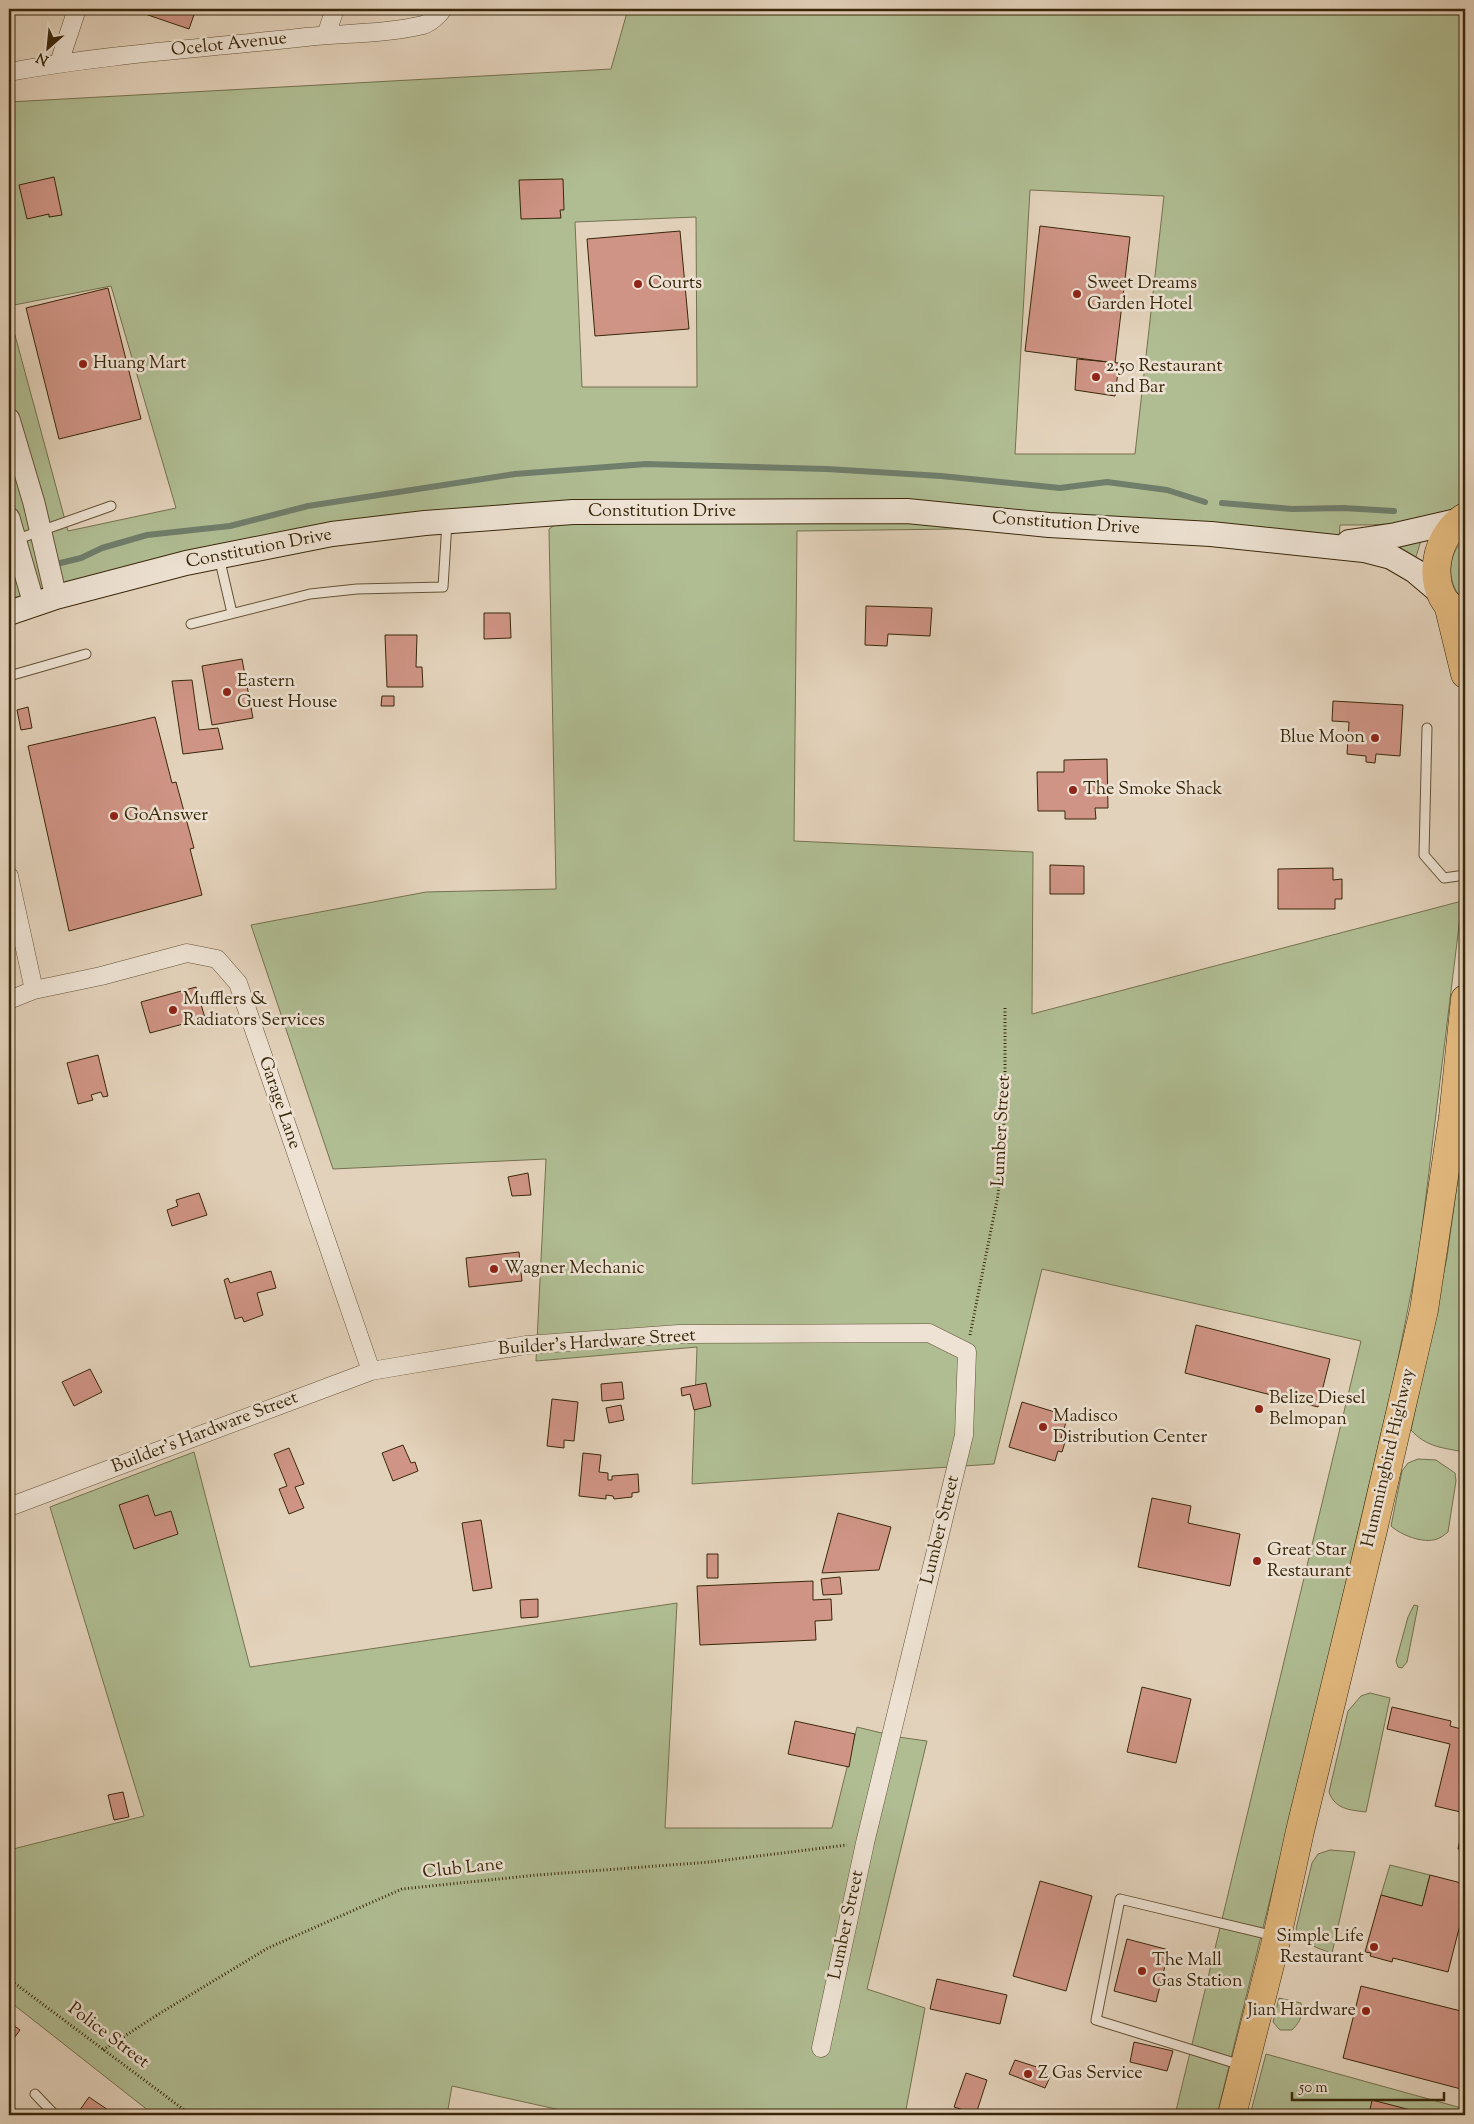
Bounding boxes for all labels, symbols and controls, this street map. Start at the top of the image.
north arrow [22,22,72,72]
street label: Ocelot Avenue [170,26,288,64]
text: N [33,46,53,69]
place label: Courts [648,271,702,297]
place label: Sweet Dreams Garden Hotel [1087,271,1197,318]
marker: Courts [632,278,644,290]
marker: Sweet Dreams Garden Hotel [1071,288,1083,300]
place label: Huang Mart [93,351,186,377]
place label: 2.50 Restaurant and Bar [1106,354,1223,401]
marker: Huang Mart [77,358,89,370]
marker: 2.50 Restaurant and Bar [1090,371,1102,383]
street label: Constitution Drive [588,499,736,525]
street label: Constitution Drive [991,506,1141,542]
street label: Constitution Drive [184,522,334,576]
place label: Eastern Guest House [237,669,337,716]
marker: Eastern Guest House [221,686,233,698]
place label: Blue Moon [1280,725,1365,751]
marker: Blue Moon [1369,732,1381,744]
place label: The Smoke Shack [1083,777,1223,803]
marker: The Smoke Shack [1067,784,1079,796]
place label: GoAnswer [124,803,208,829]
marker: GoAnswer [108,810,120,822]
place label: Mufflers & Radiators Services [183,987,325,1034]
marker: Mufflers & Radiators Services [167,1004,179,1016]
street label: Garage Lane [251,1053,307,1153]
street label: Lumber Street [986,1075,1018,1187]
place label: Wagner Mechanic [504,1256,645,1282]
marker: Wagner Mechanic [488,1263,500,1275]
street label: Builder's Hardware Street [497,1323,697,1363]
street label: Hummingbird Highway [1356,1366,1422,1550]
street label: Builder's Hardware Street [108,1385,302,1481]
place label: Belize Diesel Belmopan [1269,1386,1366,1433]
marker: Belize Diesel Belmopan [1253,1403,1265,1415]
place label: Madisco Distribution Center [1053,1404,1207,1451]
marker: Madisco Distribution Center [1037,1421,1049,1433]
street label: Lumber Street [915,1473,967,1587]
place label: Great Star Restaurant [1267,1538,1351,1585]
marker: Great Star Restaurant [1251,1555,1263,1567]
street label: Club Lane [421,1852,505,1886]
street label: Lumber Street [823,1868,871,1982]
place label: Simple Life Restaurant [1276,1924,1364,1971]
marker: Simple Life Restaurant [1368,1941,1380,1953]
place label: The Mall Gas Station [1152,1948,1243,1995]
marker: The Mall Gas Station [1136,1965,1148,1977]
street label: Police Street [62,1997,154,2075]
place label: Jian Hardware [1246,1998,1356,2024]
marker: Jian Hardware [1360,2005,1372,2017]
place label: Z Gas Service [1038,2061,1143,2087]
marker: Z Gas Service [1022,2068,1034,2080]
scale bar [1292,2069,1444,2101]
text: 50 m [1298,2078,1328,2099]

